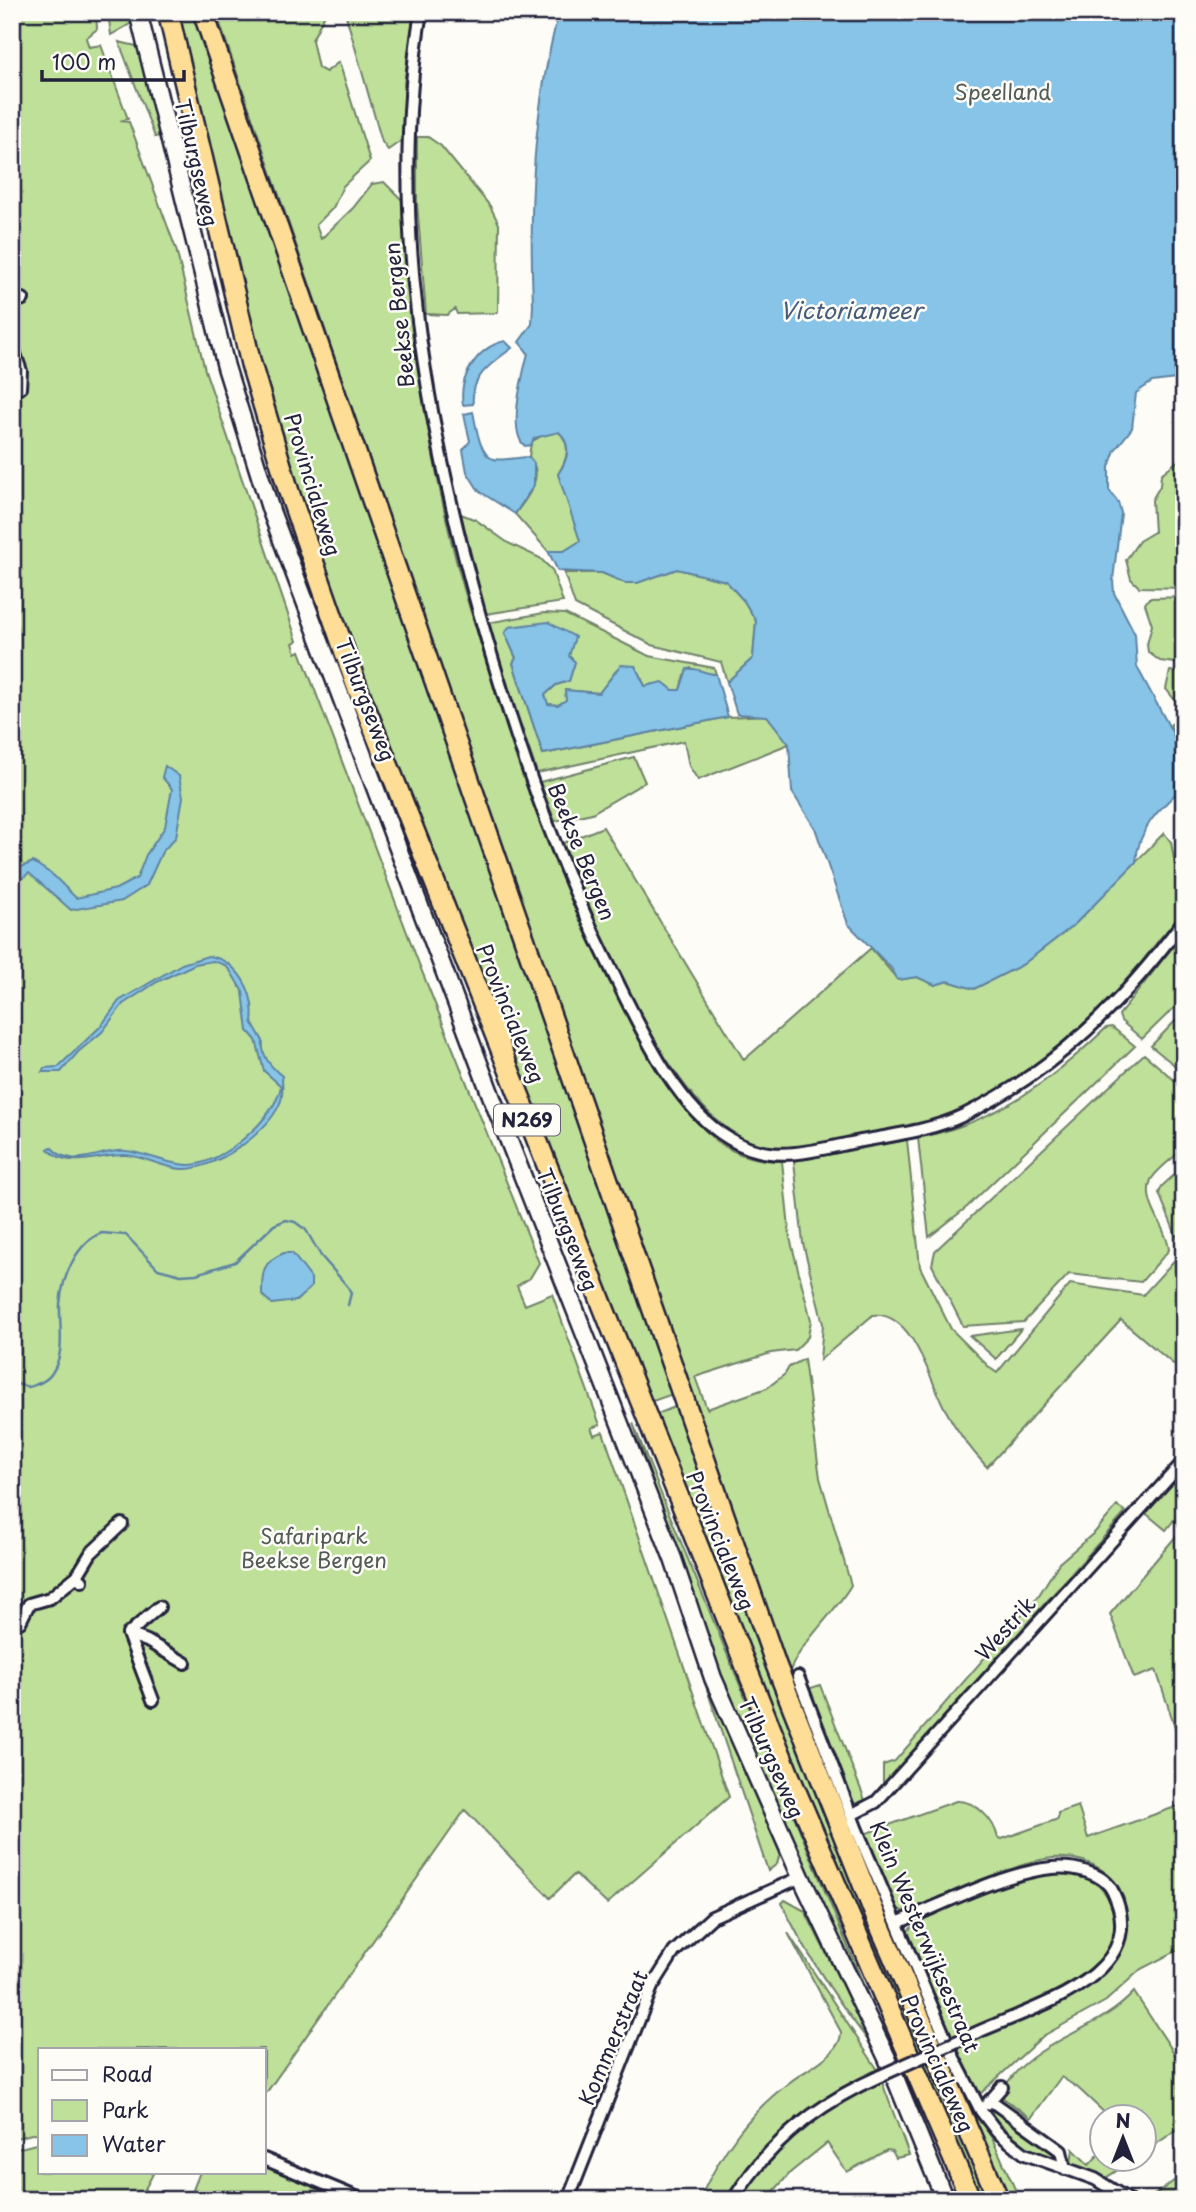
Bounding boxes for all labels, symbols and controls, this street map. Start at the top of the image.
scale bar [42,38,184,82]
text: 100 m [52,45,116,77]
park label: Speelland [955,75,1051,107]
street label: Tilburgseweg [168,95,228,230]
street label: Beekse Bergen [374,241,422,389]
water label: Victoriameer [780,292,926,327]
street label: Provincialeweg [277,409,351,560]
street label: Tilburgseweg [329,633,405,766]
street label: Beekse Bergen [541,778,625,925]
street label: Provincialeweg [469,939,554,1088]
road number: N269 [494,1104,560,1136]
street label: Tilburgseweg [530,1163,608,1296]
street label: Provincialeweg [679,1466,764,1615]
park label: Safaripark Beekse Bergen [241,1519,387,1575]
street label: Westrik [967,1588,1043,1667]
street label: Tilburgseweg [732,1691,814,1823]
street label: Klein Westerwijksestraat [862,1815,989,2057]
street label: Kommerstraat [569,1965,655,2110]
street label: Provincialeweg [894,1989,984,2137]
legend [38,2048,266,2174]
text: Road [102,2057,153,2089]
text: Park [102,2093,149,2125]
north arrow [1088,2104,1158,2174]
text: N [1115,2106,1131,2134]
text: Water [102,2127,166,2159]

